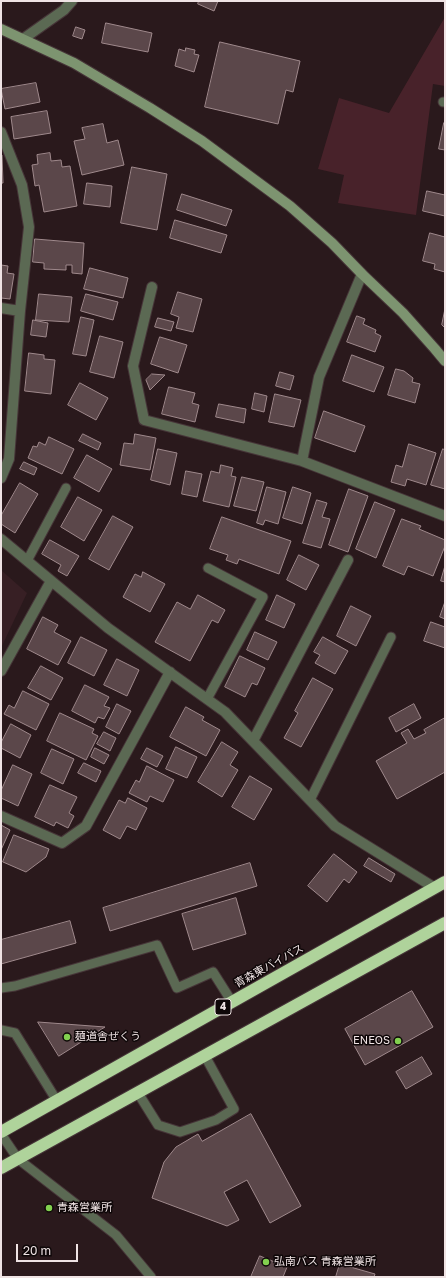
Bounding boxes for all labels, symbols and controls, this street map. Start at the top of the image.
street label: 青森東バイパス [232,942,306,990]
road number: 4 [215,999,231,1015]
place label: 麺道舎ぜくう [75,1030,141,1044]
marker: 麺道舎ぜくう [62,1032,72,1042]
place label: ENEOS [353,1034,390,1048]
marker: ENEOS [393,1036,403,1046]
place label: 青森営業所 [57,1201,112,1215]
marker: 青森営業所 [44,1203,54,1213]
scale bar [18,1236,80,1262]
text: 20 m [23,1243,51,1258]
place label: 弘南バス 青森営業所 [274,1255,376,1269]
marker: 弘南バス 青森営業所 [261,1257,271,1267]

